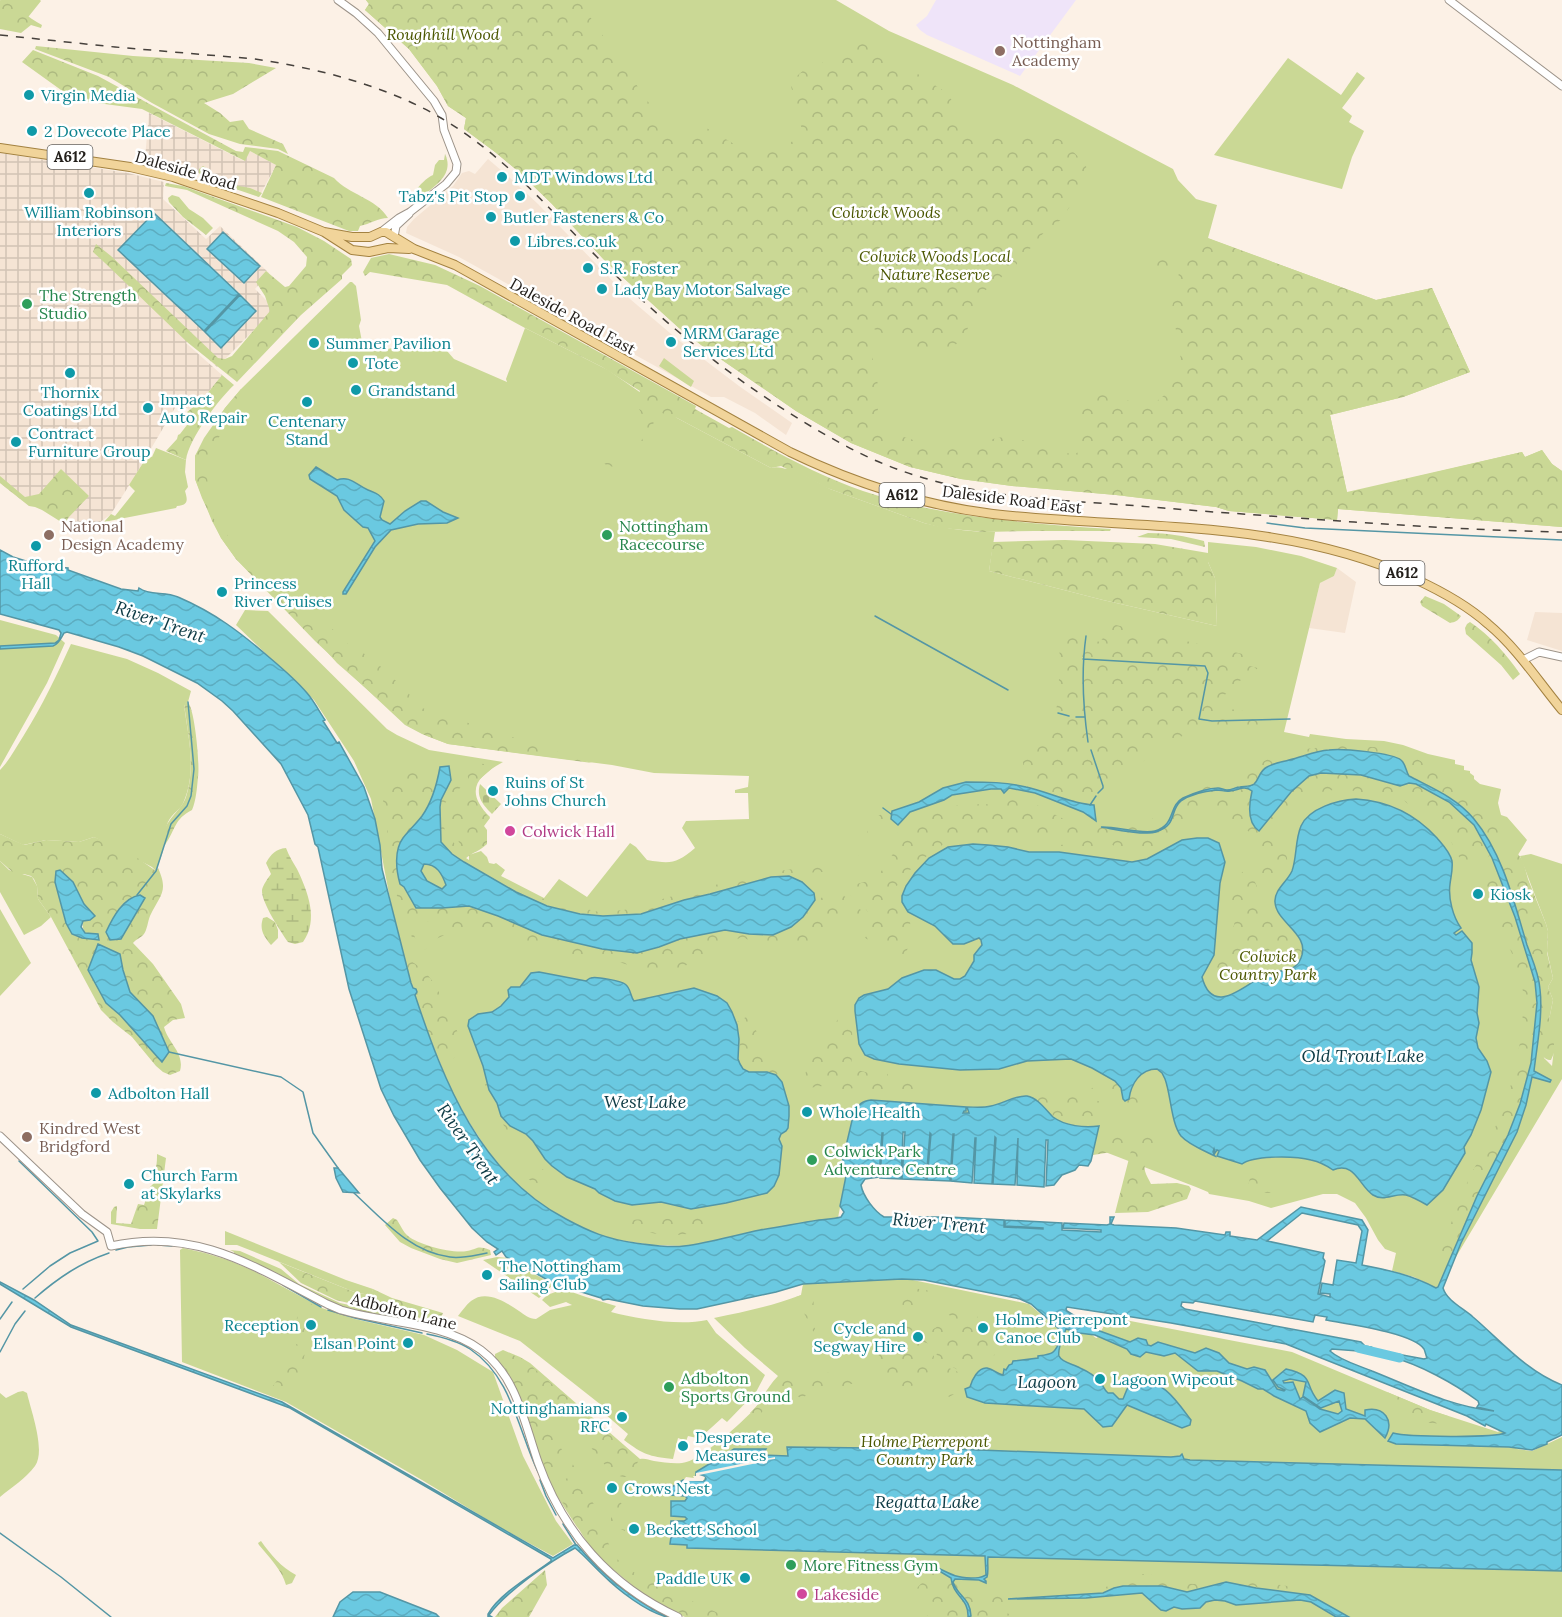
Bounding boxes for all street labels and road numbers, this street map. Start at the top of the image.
road number: A612 [48,145,92,169]
street label: Daleside Road [133,146,239,194]
street label: Daleside Road East [507,273,640,359]
street label: Daleside Road East [941,481,1084,518]
road number: A612 [880,483,924,507]
road number: A612 [1380,561,1424,585]
street label: Adbolton Lane [348,1288,459,1334]

